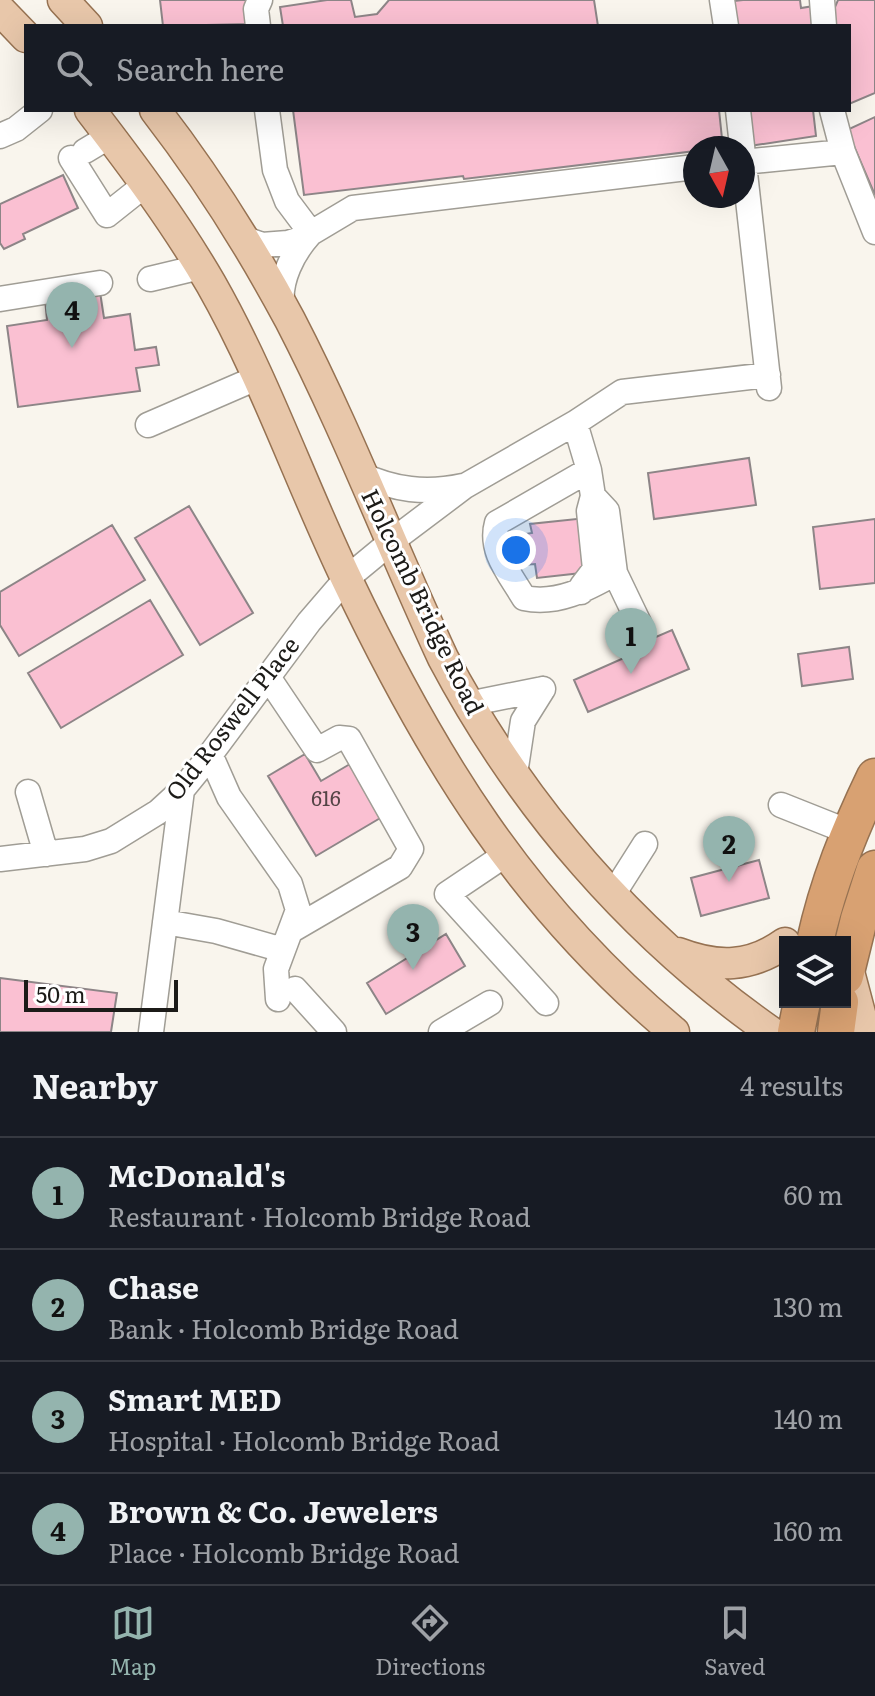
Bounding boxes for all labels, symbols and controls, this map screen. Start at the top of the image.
search box [24,24,851,112]
icon: search [52,46,96,90]
text: Search here [116,46,284,90]
north arrow [683,136,755,208]
pin: 4 [46,282,98,348]
street label: Holcomb Bridge Road [354,482,494,720]
your location [496,530,536,570]
pin: 1 [605,608,657,674]
street label: Old Roswell Place [156,628,306,807]
house number: 616 [311,782,341,812]
pin: 2 [703,816,755,882]
pin: 3 [387,904,439,970]
map controls [779,936,851,1008]
button: layers [779,936,851,1008]
scale bar [24,976,178,1012]
text: 50 m [36,977,86,1010]
text: Nearby [32,1059,158,1109]
text: 4 results [740,1065,843,1104]
text: McDonald's [108,1152,285,1196]
text: 1 [53,1174,63,1213]
text: 60 m [784,1174,843,1213]
text: Restaurant · Holcomb Bridge Road [108,1196,531,1235]
text: Chase [108,1264,199,1308]
text: 2 [51,1286,65,1325]
text: 130 m [773,1286,843,1325]
text: Bank · Holcomb Bridge Road [108,1308,459,1347]
text: Smart MED [108,1376,282,1420]
text: 3 [51,1398,65,1437]
text: 140 m [774,1398,843,1437]
text: Hospital · Holcomb Bridge Road [108,1420,500,1459]
text: Brown & Co. Jewelers [108,1488,438,1532]
text: 4 [50,1510,66,1549]
text: 160 m [773,1510,843,1549]
text: Place · Holcomb Bridge Road [108,1532,460,1571]
tab: Map [109,1601,156,1682]
tab: Directions [375,1601,485,1682]
tab: Saved [704,1601,766,1682]

